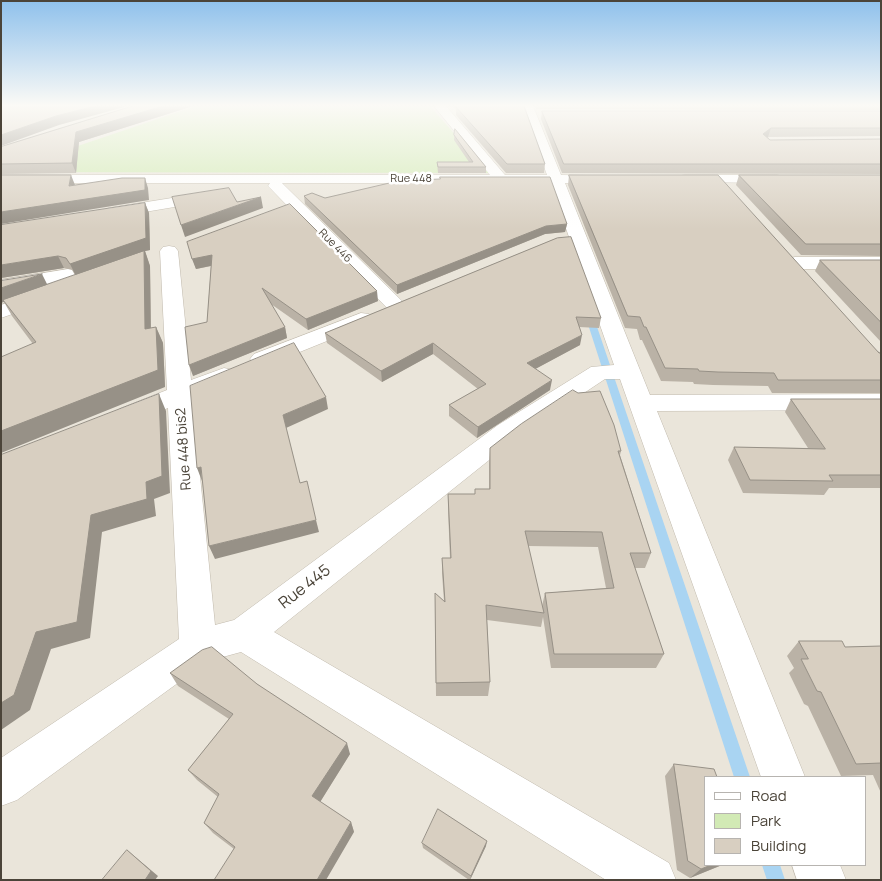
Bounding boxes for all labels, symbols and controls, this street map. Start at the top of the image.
street label: Rue 448 [390,172,432,186]
street label: Rue 446 [315,226,355,266]
street label: Rue 448 bis2 [173,407,195,491]
street label: Rue 445 [275,561,335,613]
legend [704,776,867,866]
text: Road [751,785,787,806]
text: Park [751,810,781,831]
text: Building [751,835,806,856]

